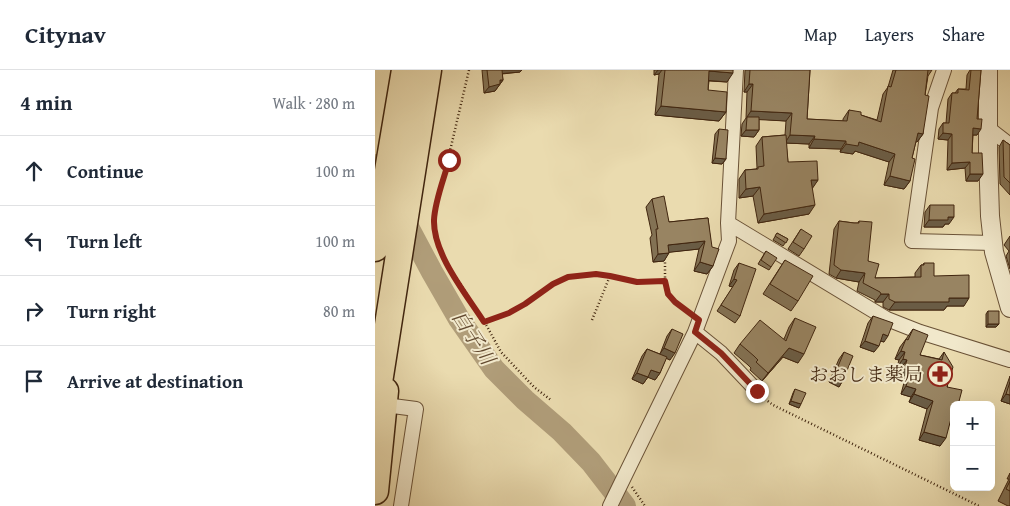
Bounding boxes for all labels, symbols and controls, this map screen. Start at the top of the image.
text: Citynav [25,17,106,52]
text: Map [804,21,837,48]
text: Layers [865,21,914,48]
text: Share [942,21,985,48]
text: 4 min [20,87,72,118]
text: Walk · 280 m [272,91,355,115]
route start [438,149,461,172]
icon: ahead [20,157,48,185]
text: Continue [67,157,144,185]
text: 100 m [315,159,355,183]
icon: left [20,227,48,255]
text: Turn left [67,227,142,255]
text: 100 m [315,229,355,253]
icon: right [20,297,48,325]
text: Turn right [67,297,156,325]
text: 80 m [323,299,355,323]
water label: 白子川 [446,304,504,372]
place label: おおしま薬局 [809,360,923,388]
pharmacy icon: おおしま薬局 [927,361,953,387]
icon: arrive [20,367,48,395]
text: Arrive at destination [67,367,243,395]
route end [746,380,769,403]
map controls [950,401,995,491]
button: + [950,401,995,446]
button: − [950,446,995,491]

